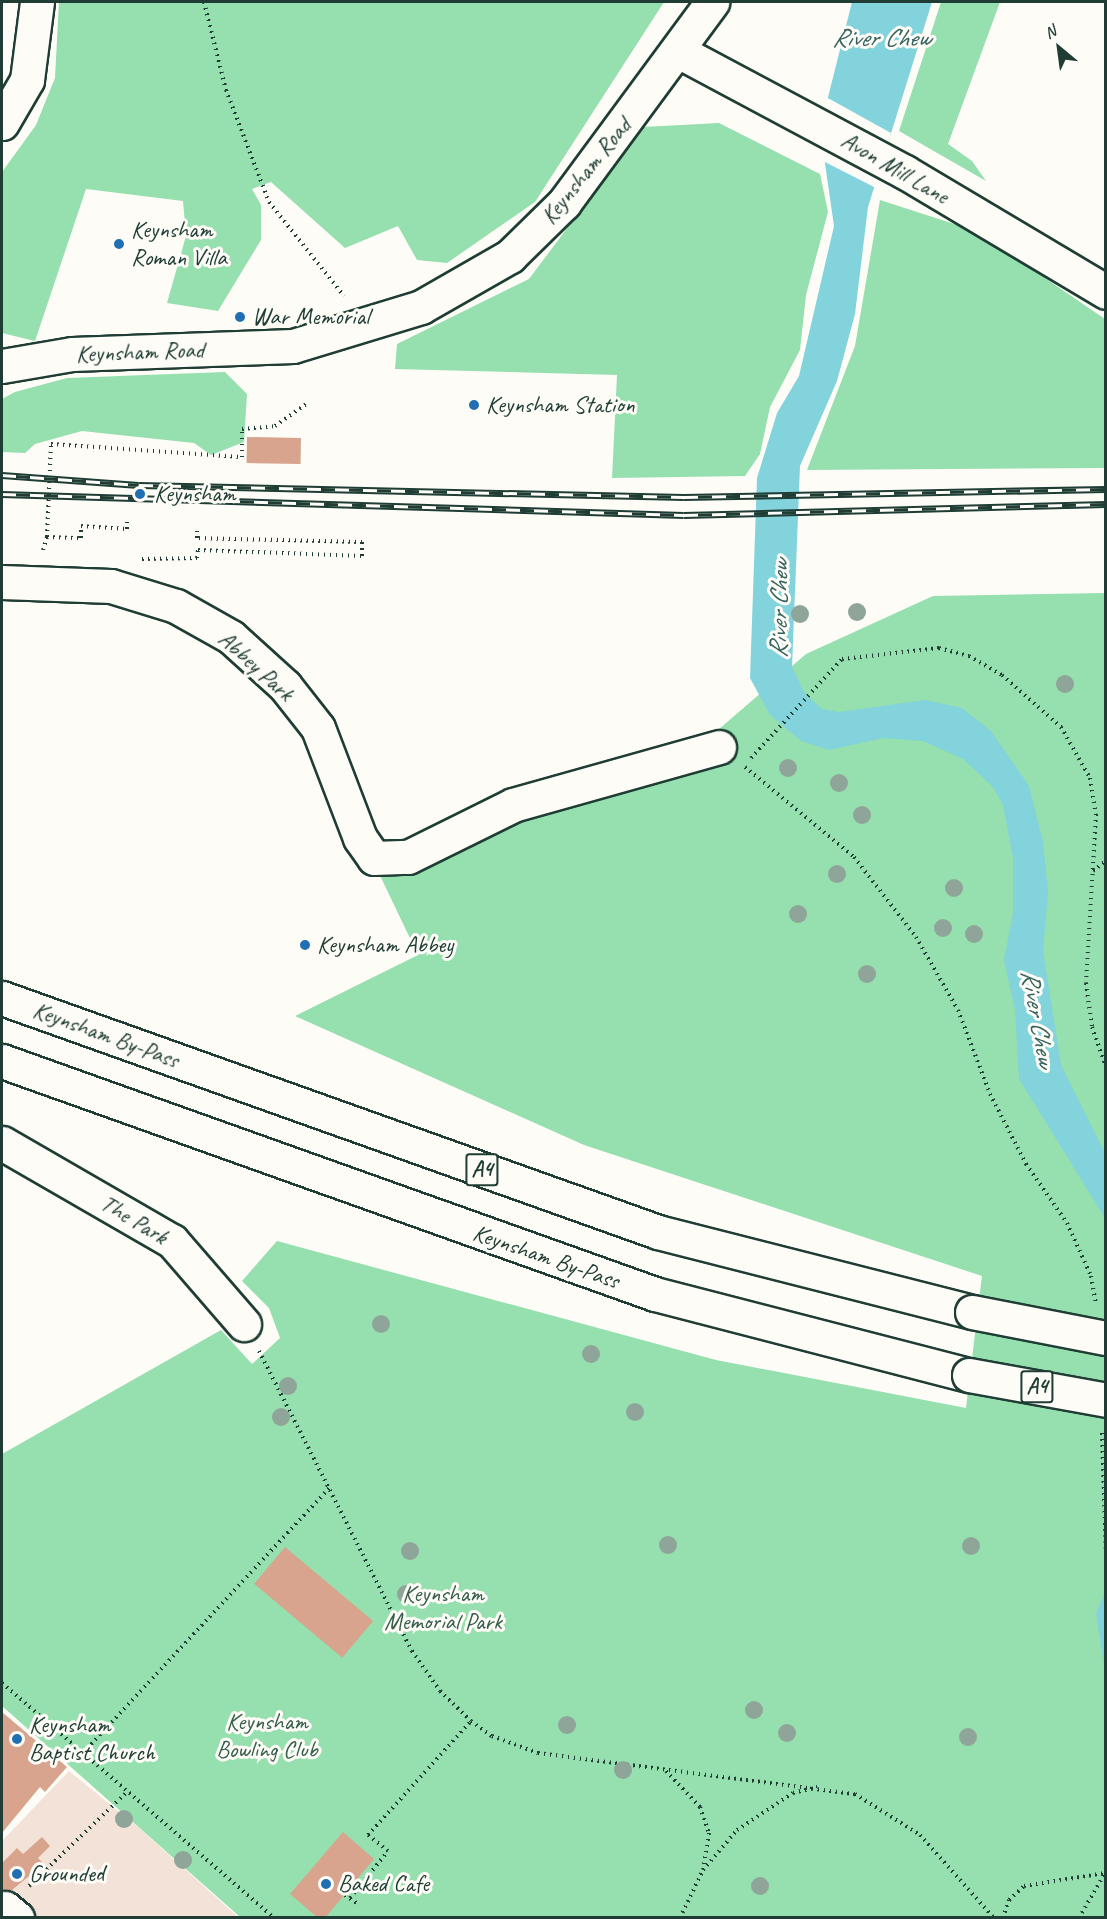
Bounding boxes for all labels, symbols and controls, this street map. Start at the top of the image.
north arrow [1029,18,1089,78]
text: N [1041,21,1059,43]
water label: River Chew [832,22,930,54]
street label: Keynsham Road [535,112,637,230]
street label: Avon Mill Lane [836,125,954,211]
place label: Keynsham Roman Villa [131,216,226,272]
marker: Keynsham Roman Villa [112,237,126,251]
place label: War Memorial [252,303,369,331]
marker: War Memorial [233,310,247,324]
street label: Keynsham Road [76,335,204,369]
place label: Keynsham Station [486,391,635,419]
marker: Keynsham Station [467,398,481,412]
place label: Keynsham [154,480,235,508]
marker: Keynsham [131,485,149,503]
water label: River Chew [763,560,795,658]
street label: Abbey Park [212,624,300,708]
place label: Keynsham Abbey [317,931,453,959]
marker: Keynsham Abbey [298,938,312,952]
water label: River Chew [1014,967,1062,1069]
street label: Keynsham By-Pass [29,995,183,1075]
road number: A4 [464,1151,500,1189]
street label: The Park [95,1189,173,1251]
street label: Keynsham By-Pass [469,1219,623,1295]
road number: A4 [1019,1368,1055,1406]
park label: Keynsham Memorial Park [384,1580,502,1636]
park label: Keynsham Bowling Club [216,1708,318,1764]
place label: Keynsham Baptist Church [29,1711,155,1767]
marker: Keynsham Baptist Church [10,1732,24,1746]
place label: Grounded [29,1860,104,1888]
marker: Grounded [10,1867,24,1881]
place label: Baked Cafe [338,1870,429,1898]
marker: Baked Cafe [319,1877,333,1891]

